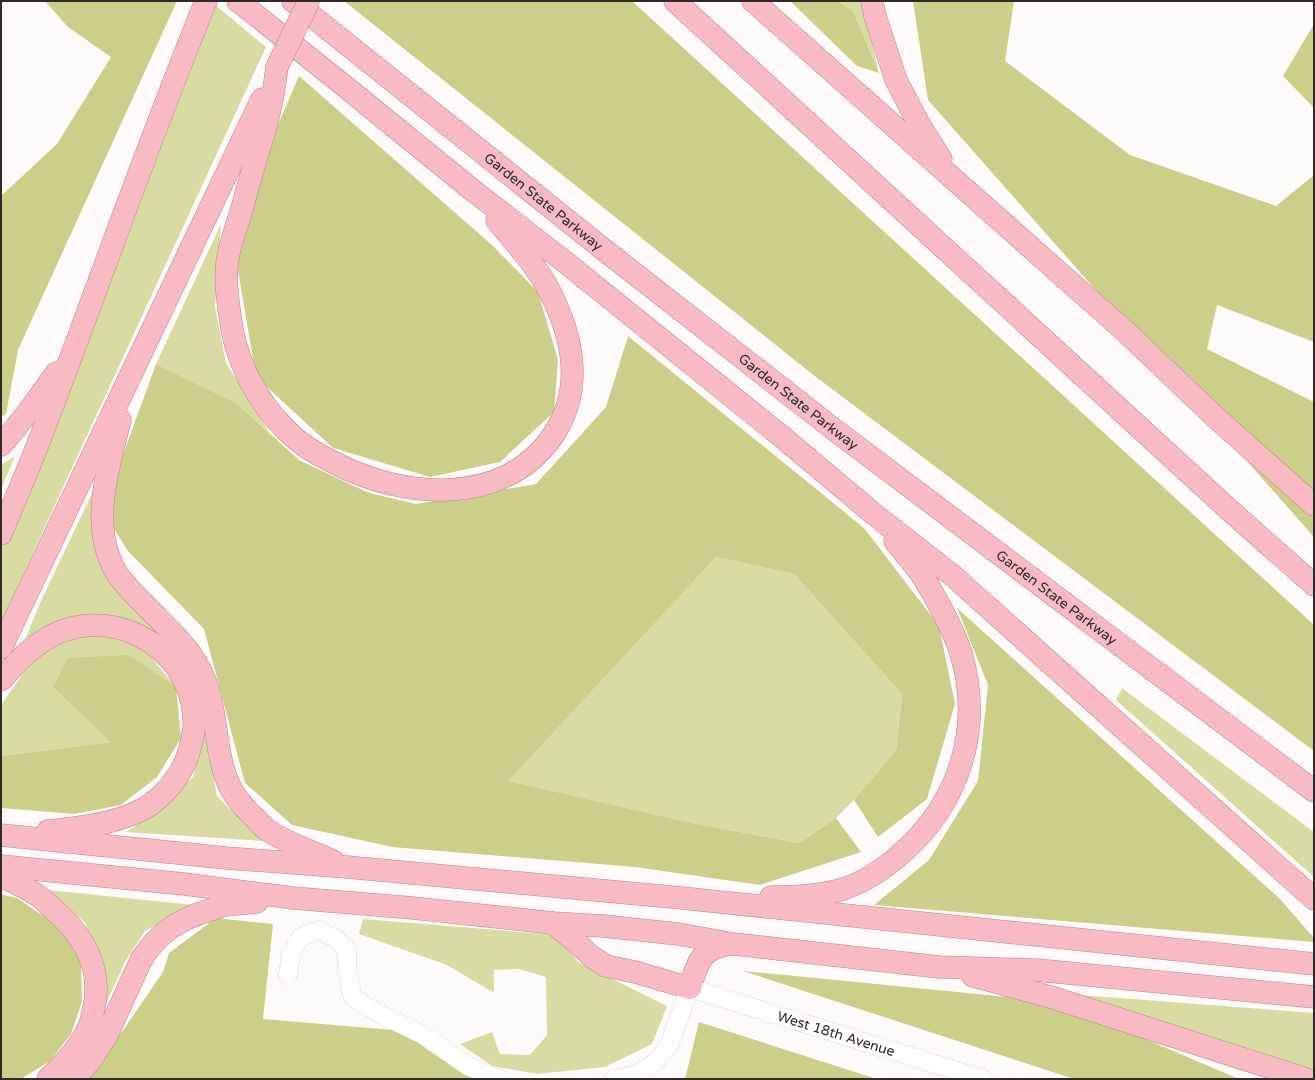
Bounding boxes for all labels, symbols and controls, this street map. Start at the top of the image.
street label: Garden State Parkway [481,149,606,255]
street label: Garden State Parkway [735,350,862,454]
street label: Garden State Parkway [993,547,1121,649]
street label: West 18th Avenue [775,1008,897,1060]

